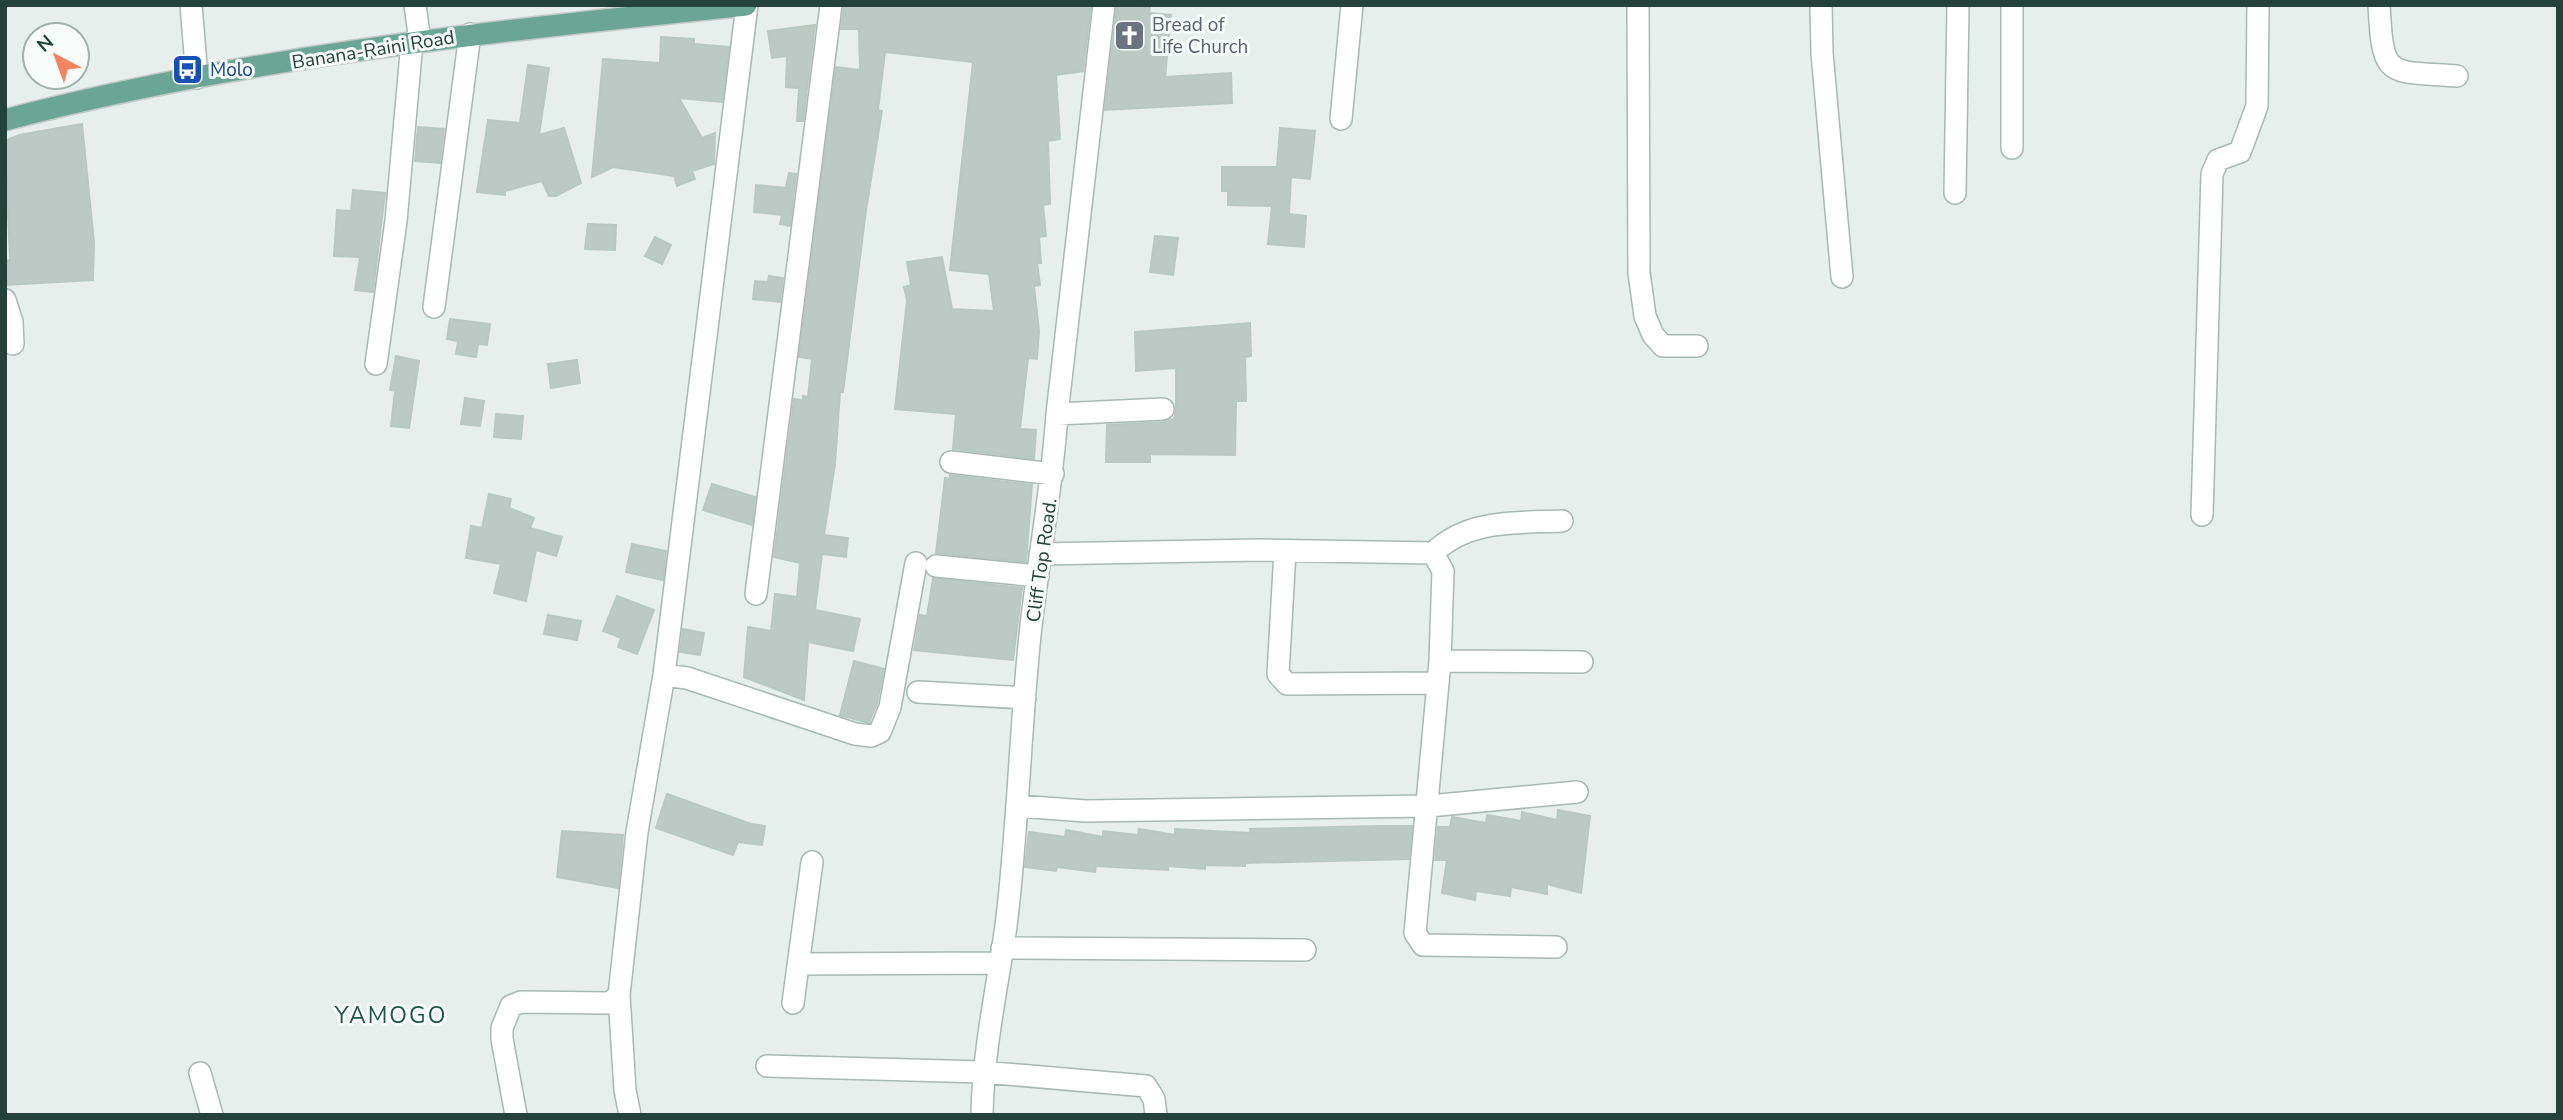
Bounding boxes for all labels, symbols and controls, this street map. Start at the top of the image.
place label: Bread of Life Church [1152,12,1248,60]
church icon: Bread of Life Church [1112,18,1146,52]
north arrow [21,21,91,91]
street label: Banana-Raini Road [290,24,456,76]
text: N [32,29,59,58]
bus stop icon: Molo [170,52,204,86]
place label: Molo [210,57,253,83]
street label: Cliff Top Road. [1020,496,1064,624]
district label: YAMOGO [334,1000,447,1031]

